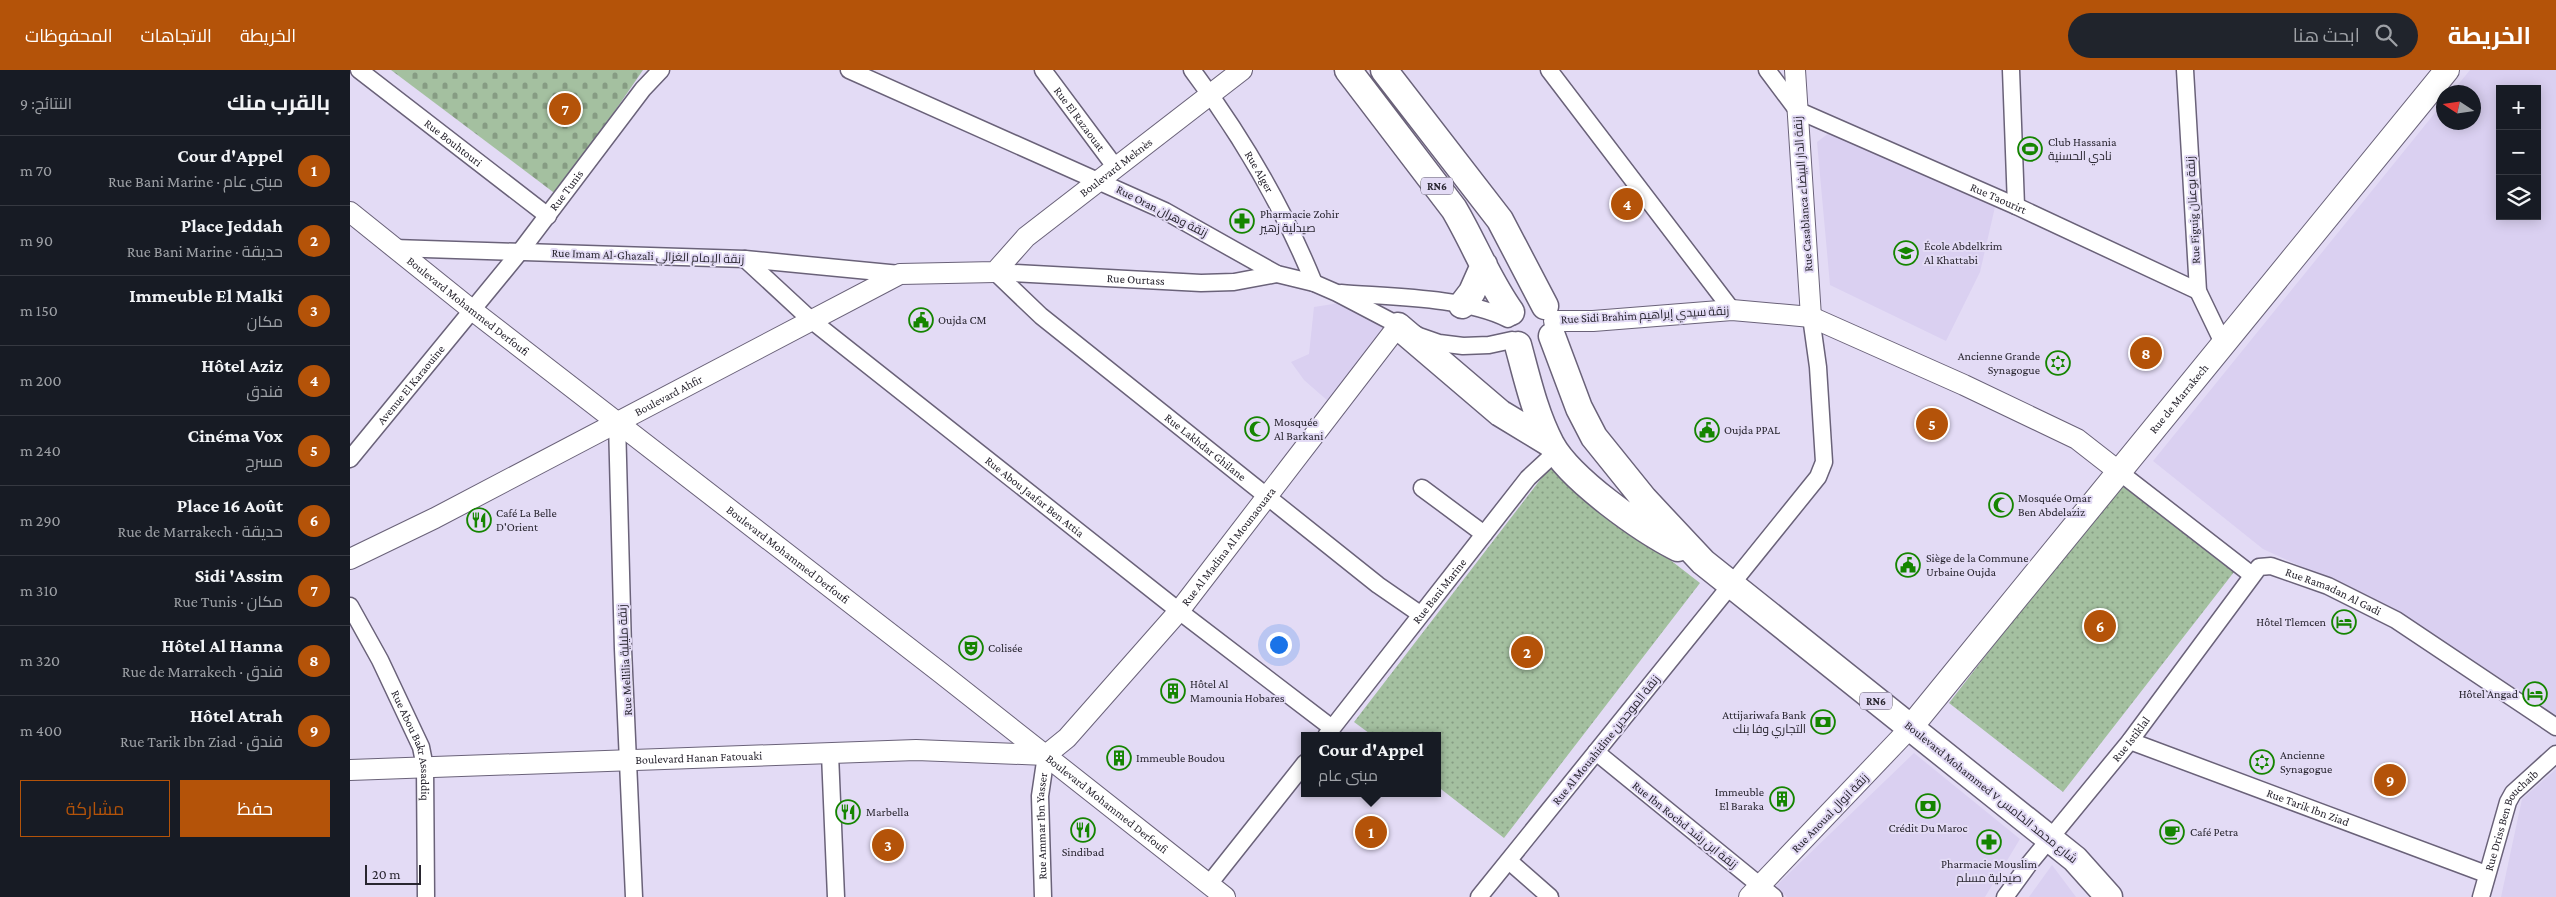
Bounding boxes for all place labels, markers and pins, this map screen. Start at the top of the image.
pin: 7 [549,90,581,128]
place label: Club Hassania نادي الحسنية [2048,135,2117,166]
sports icon: Club Hassania نادي الحسنية [2017,136,2043,162]
pin: 4 [1611,185,1643,223]
place label: Pharmacie Zohir صيدلية زهير [1259,207,1340,235]
pharmacy icon: Pharmacie Zohir صيدلية زهير [1229,208,1255,234]
place label: École Abdelkrim Al Khattabi [1924,239,2003,267]
school or university icon: École Abdelkrim Al Khattabi [1893,240,1919,266]
public building icon: Oujda CM [908,307,934,333]
place label: Oujda CM [938,313,987,327]
pin: 8 [2130,334,2162,372]
place label: Ancienne Grande Synagogue [1958,349,2040,377]
synagogue icon: Ancienne Grande Synagogue [2045,350,2071,376]
pin: 5 [1916,405,1948,443]
place label: Mosquée Al Barkani [1274,415,1323,443]
mosque icon: Mosquée Al Barkani [1244,416,1270,442]
public building icon: Oujda PPAL [1694,417,1720,443]
place label: Oujda PPAL [1724,423,1780,437]
place label: Mosquée Omar Ben Abdelaziz [2018,491,2092,519]
mosque icon: Mosquée Omar Ben Abdelaziz [1988,492,2014,518]
place label: Café La Belle D'Orient [496,506,557,534]
restaurant icon: Café La Belle D'Orient [466,507,492,533]
place label: Siège de la Commune Urbaine Oujda [1926,551,2028,579]
public building icon: Siège de la Commune Urbaine Oujda [1895,552,1921,578]
pin: 6 [2084,607,2116,645]
hotel icon: Hôtel Tlemcen [2331,609,2357,635]
place label: Hôtel Tlemcen [2256,615,2327,629]
pin: 2 [1511,633,1543,671]
theatre icon: Colisée [958,635,984,661]
place label: Colisée [988,641,1023,655]
place label: Hôtel Al Mamounia Hobares [1190,677,1285,705]
building icon: Hôtel Al Mamounia Hobares [1160,678,1186,704]
hotel icon: Hôtel Angad [2522,681,2548,707]
place label: Hôtel Angad [2459,687,2519,701]
place label: Attijariwafa Bank التجاري وفا بنك [1722,708,1806,739]
bank icon: Attijariwafa Bank التجاري وفا بنك [1810,709,1836,735]
building icon: Immeuble Boudou [1106,745,1132,771]
place label: Ancienne Synagogue [2280,748,2332,776]
synagogue icon: Ancienne Synagogue [2249,749,2275,775]
place label: Immeuble Boudou [1136,751,1226,765]
pin: 9 [2374,761,2406,799]
place label: Immeuble El Baraka [1715,785,1764,813]
building icon: Immeuble El Baraka [1769,786,1795,812]
bank icon: Crédit Du Maroc [1915,793,1941,819]
restaurant icon: Marbella [835,799,861,825]
place label: Marbella [866,805,909,819]
pin: 1 [1355,813,1387,851]
restaurant icon: Sindibad [1070,817,1096,843]
cafe icon: Café Petra [2159,819,2185,845]
place label: Crédit Du Maroc [1888,821,1968,835]
place label: Café Petra [2190,825,2239,839]
pin: 3 [872,826,904,864]
pharmacy icon: Pharmacie Mouslim صيدلية مسلم [1976,829,2002,855]
place label: Sindibad [1062,845,1105,859]
place label: Pharmacie Mouslim صيدلية مسلم [1941,857,2037,886]

